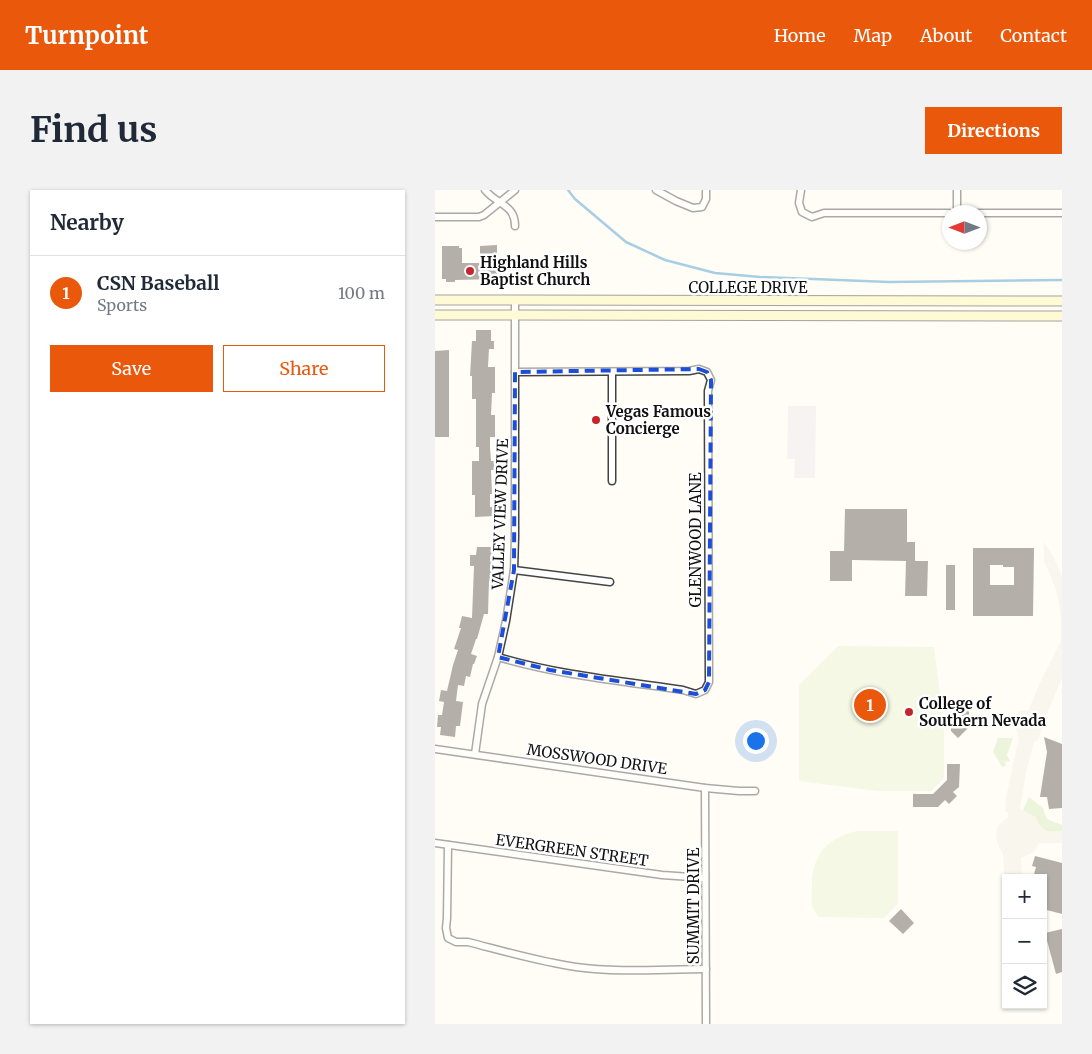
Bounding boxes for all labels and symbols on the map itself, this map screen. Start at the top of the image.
north arrow [942,205,987,250]
place label: Highland Hills Baptist Church [480,253,590,289]
marker: Highland Hills Baptist Church [464,265,476,277]
street label: COLLEGE DRIVE [689,278,808,297]
place label: Vegas Famous Concierge [605,402,711,438]
marker: Vegas Famous Concierge [590,414,602,426]
street label: VALLEY VIEW DRIVE [488,438,512,591]
street label: GLENWOOD LANE [686,472,705,607]
pin: 1 [854,686,886,724]
place label: College of Southern Nevada [919,694,1047,730]
marker: College of Southern Nevada [903,706,915,718]
your location [743,728,769,754]
street label: MOSSWOOD DRIVE [526,740,669,778]
street label: EVERGREEN STREET [494,830,650,870]
street label: SUMMIT DRIVE [684,847,703,964]

